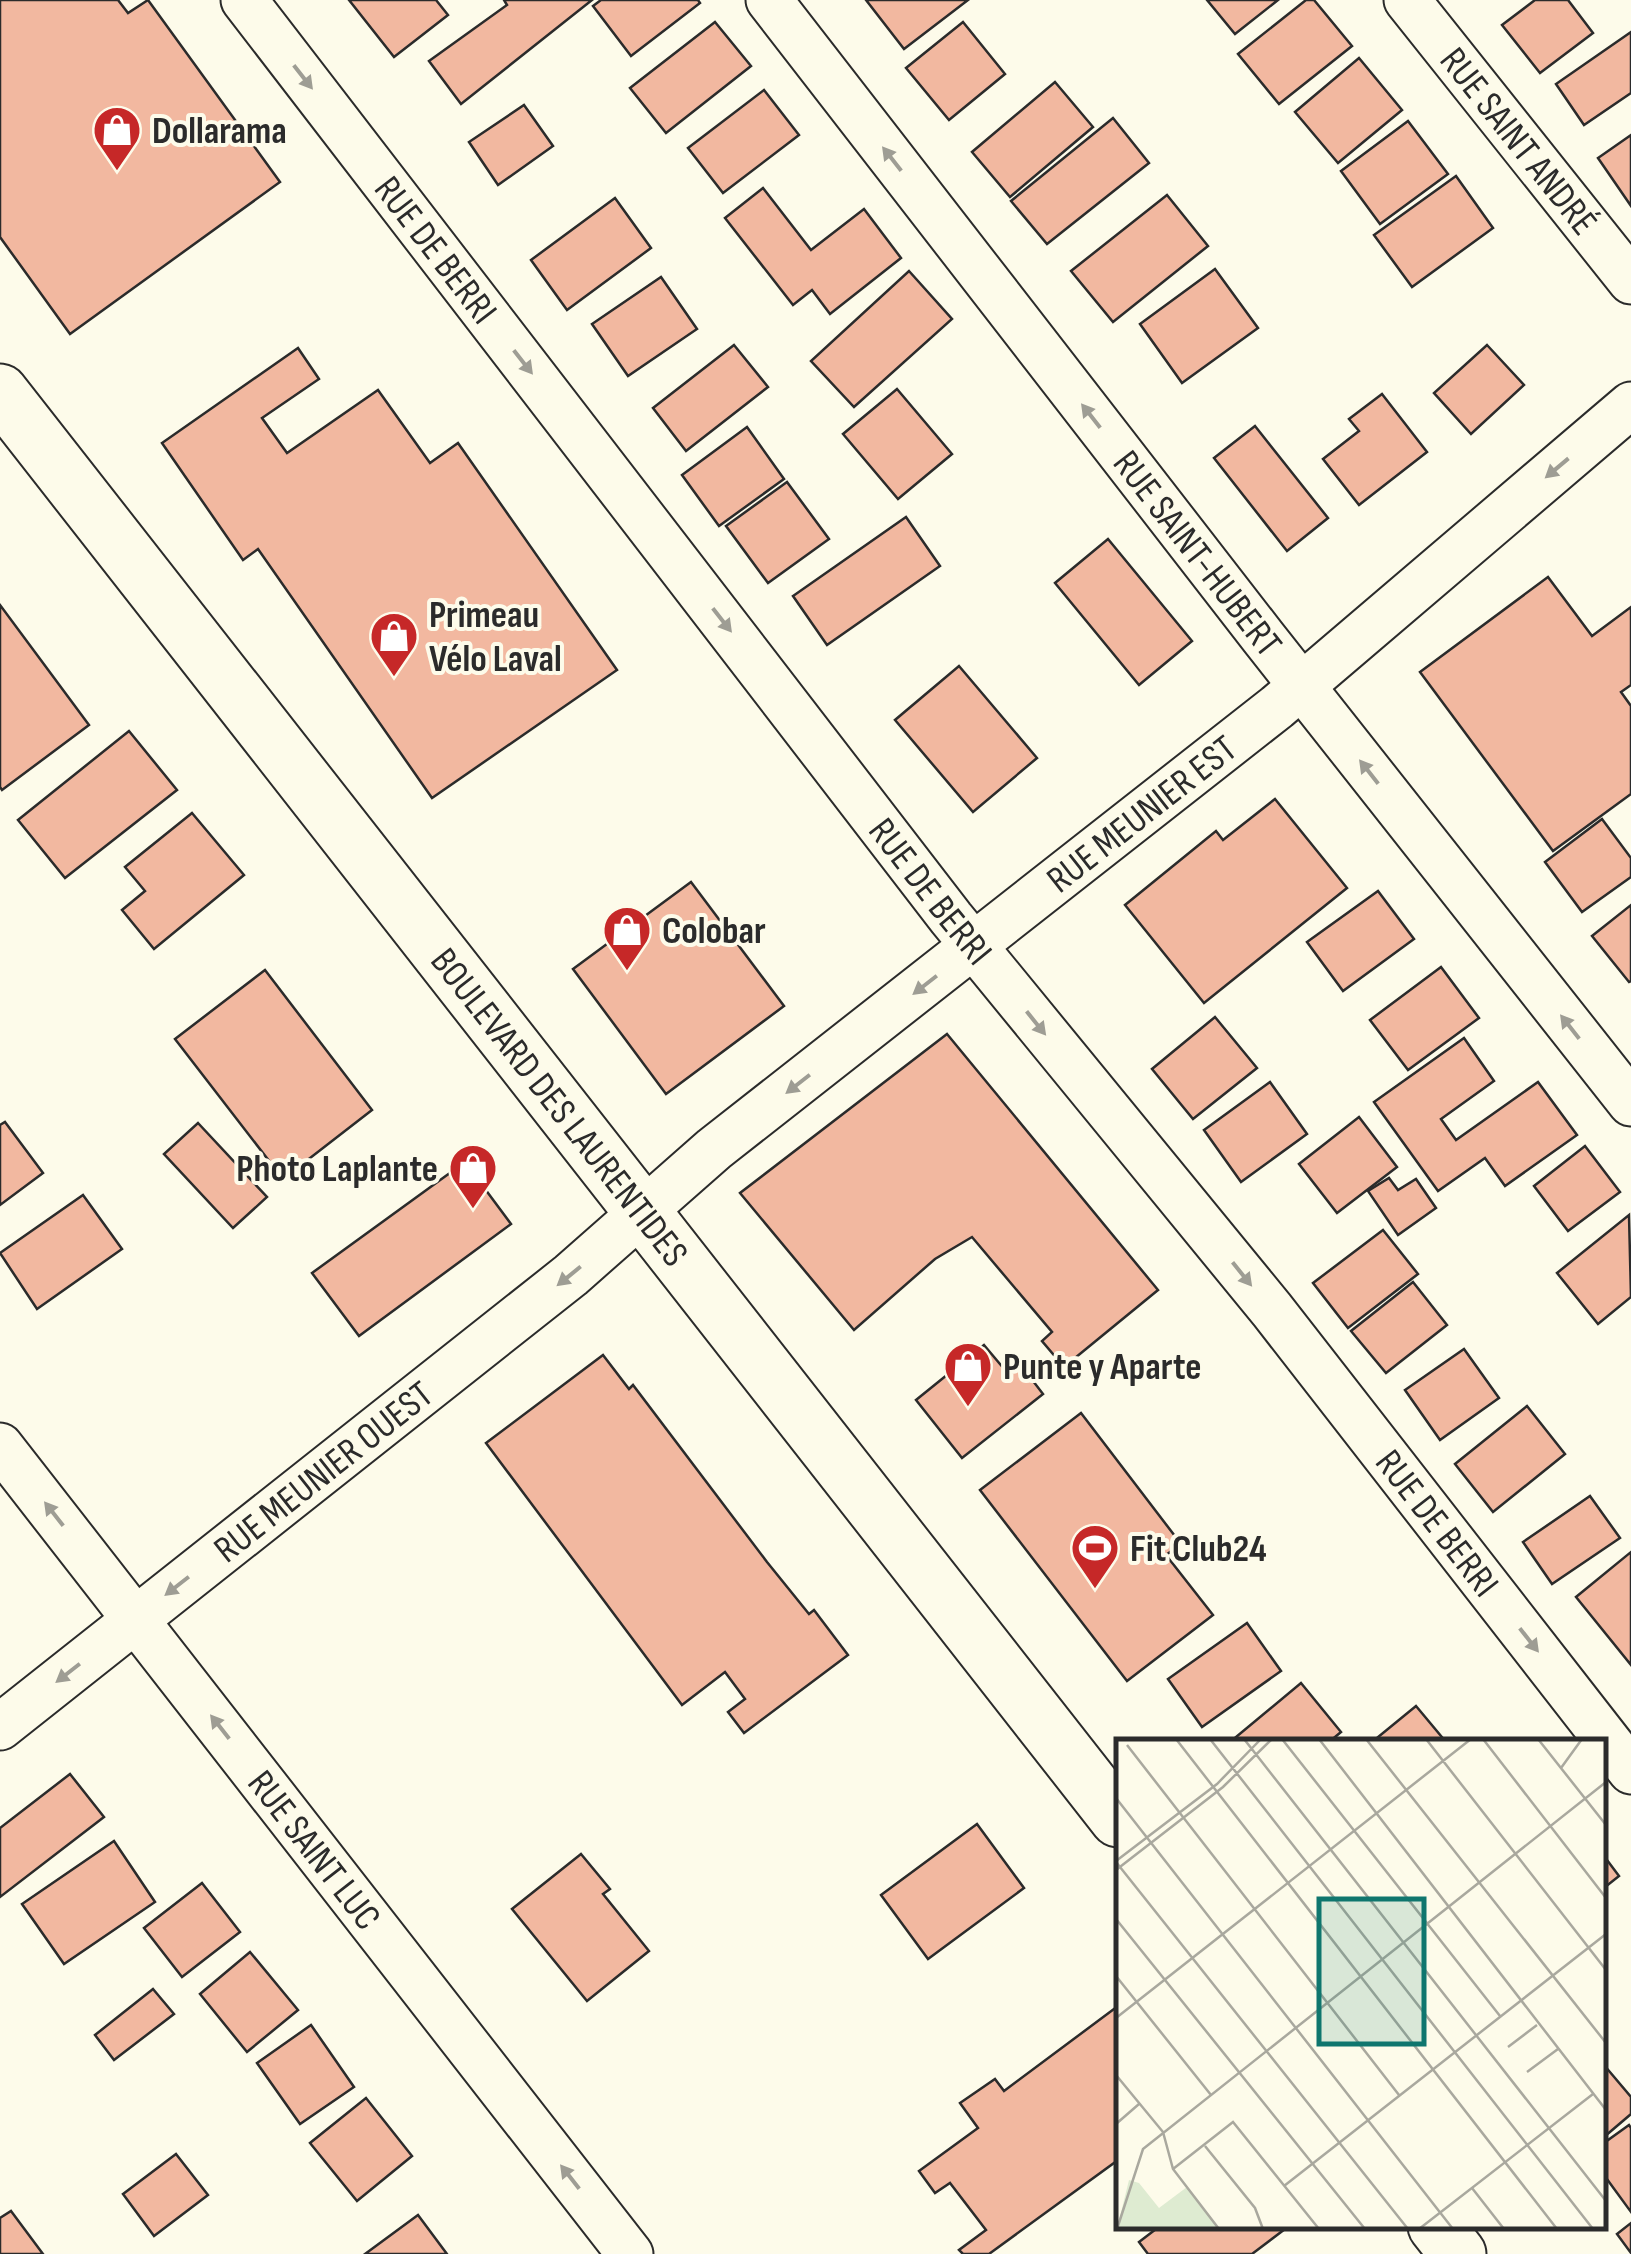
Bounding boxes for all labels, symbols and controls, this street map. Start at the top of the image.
street label: RUE SAINT ANDRÉ [1430,39,1606,244]
one-way arrow [293,64,313,90]
shop icon: Dollarama [91,104,143,172]
place label: Dollarama [152,109,287,154]
one-way arrow [882,146,903,172]
street label: RUE DE BERRI [364,168,506,333]
one-way arrow [512,350,533,375]
one-way arrow [1082,403,1102,429]
street label: RUE SAINT-HUBERT [1103,442,1291,666]
one-way arrow [1545,457,1570,479]
place label: Primeau Vélo Laval [429,593,562,682]
one-way arrow [711,607,731,633]
shop icon: Primeau Vélo Laval [368,610,420,678]
street label: RUE MEUNIER EST [1038,727,1246,903]
one-way arrow [1359,759,1380,785]
street label: RUE DE BERRI [858,810,1001,974]
shop icon: Colobar [601,904,653,972]
place label: Colobar [662,909,766,954]
street label: BOULEVARD DES LAURENTIDES [420,940,697,1275]
one-way arrow [912,974,938,995]
one-way arrow [1024,1010,1046,1035]
one-way arrow [1560,1014,1581,1040]
one-way arrow [785,1073,811,1093]
shop icon: Photo Laplante [447,1142,499,1210]
place label: Photo Laplante [236,1147,438,1192]
one-way arrow [1231,1261,1252,1286]
one-way arrow [557,1265,582,1287]
shop icon: Punte y Aparte [942,1340,994,1408]
place label: Punte y Aparte [1003,1345,1202,1390]
street label: RUE MEUNIER OUEST [206,1372,442,1573]
street label: RUE DE BERRI [1365,1441,1508,1606]
one-way arrow [44,1502,65,1528]
sports icon: Fit Club24 [1069,1522,1121,1590]
place label: Fit Club24 [1130,1527,1267,1572]
one-way arrow [164,1576,190,1596]
one-way arrow [1518,1627,1538,1653]
one-way arrow [55,1662,81,1683]
one-way arrow [210,1714,231,1740]
inset map [1116,1739,1606,2229]
street label: RUE SAINT LUC [238,1762,390,1939]
one-way arrow [560,2164,581,2190]

